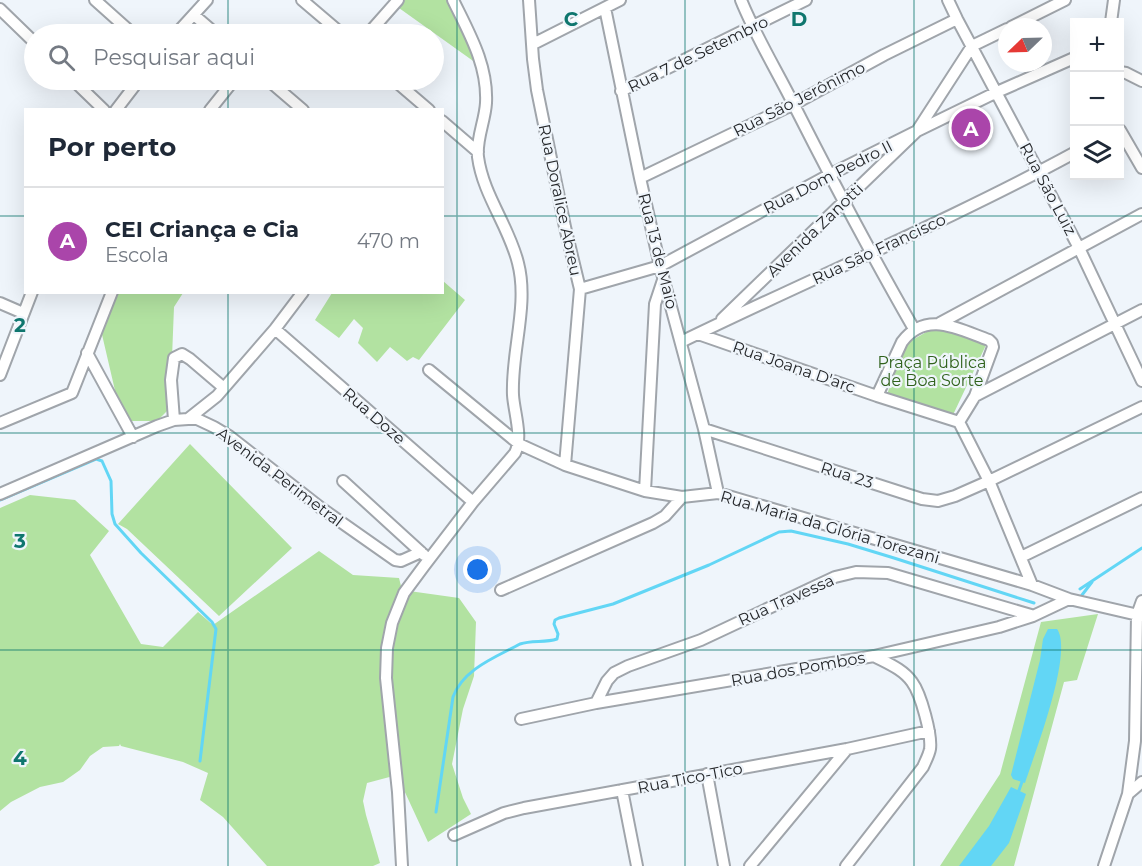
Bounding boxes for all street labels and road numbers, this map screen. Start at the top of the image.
street label: Rua 7 de Setembro [625,12,771,96]
street label: Rua São Jerônimo [730,58,868,140]
street label: Rua Doralice Abreu [535,122,585,278]
street label: Rua Dom Pedro II [760,136,896,218]
street label: Rua São Luiz [1016,140,1080,238]
street label: Avenida Zanotti [763,179,867,281]
street label: Rua 13 de Maio [634,191,682,311]
street label: Rua São Francisco [809,210,949,288]
street label: Rua Joana D'arc [730,337,858,397]
street label: Rua Doze [339,384,409,448]
street label: Avenida Perimetral [213,423,347,531]
street label: Rua 23 [818,458,876,492]
street label: Rua Maria da Glória Torezani [718,487,942,567]
street label: Rua Travessa [735,570,837,630]
street label: Rua dos Pombos [729,648,867,690]
street label: Rua Tico-Tico [636,759,744,797]

